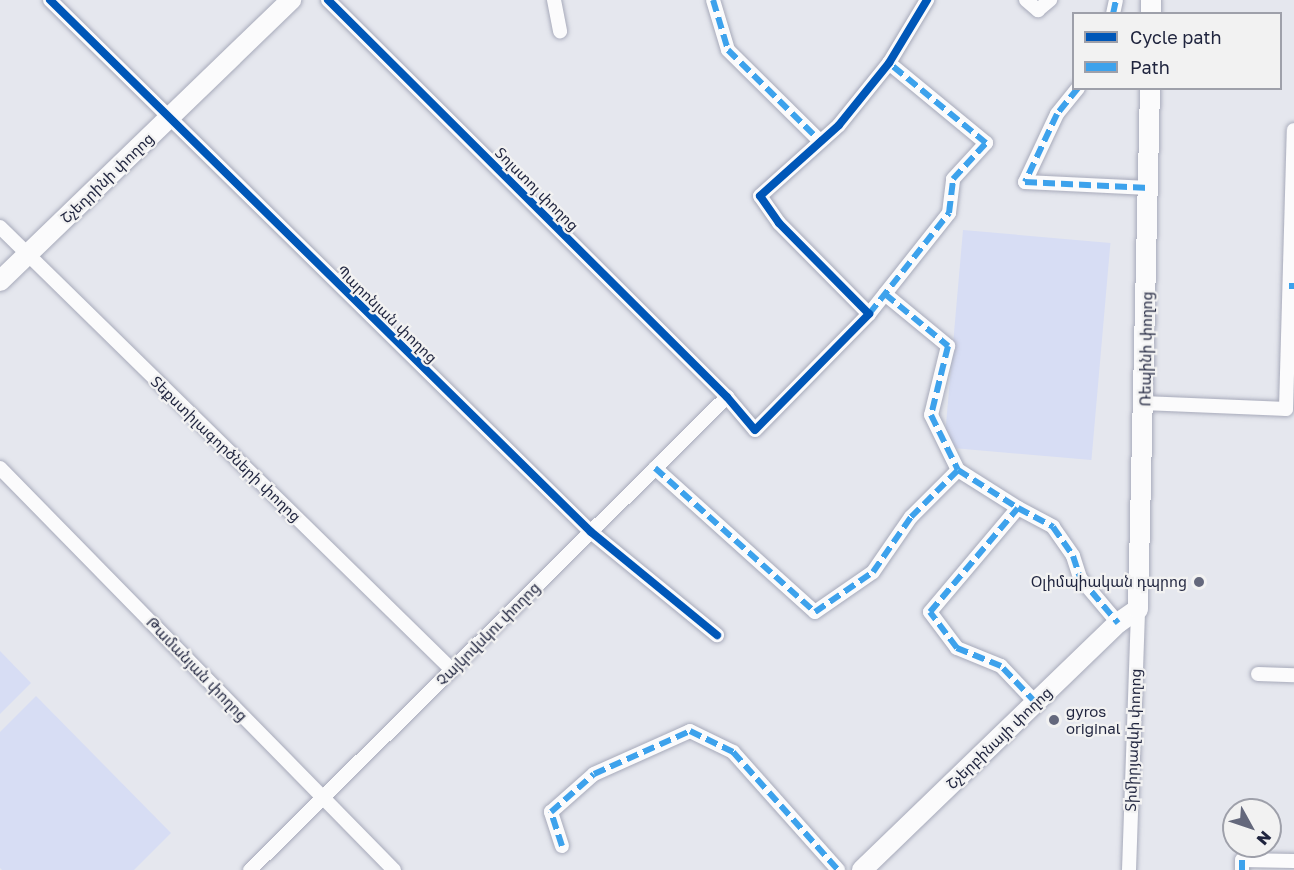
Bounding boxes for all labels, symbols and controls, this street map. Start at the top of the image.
legend [1072,12,1282,90]
text: Cycle path [1130,26,1222,48]
text: Path [1130,56,1170,78]
street label: Շչեդրինի փողոց [57,129,157,227]
street label: Տոլստոյ փողոց [492,144,582,234]
street label: Պարոնյան փողոց [333,261,441,367]
street label: Ռեպինի փողոց [1136,291,1156,407]
street label: Տեքստիլագործների փողոց [147,373,305,525]
place label: Օլիմպիական դպրոց [1031,573,1187,591]
marker: Օլիմպիական դպրոց [1192,575,1206,589]
street label: Չայկովսկու փողոց [433,579,543,689]
street label: Թամանյան փողոց [143,613,251,725]
street label: Տիմիրյազևի փողոց [1122,668,1144,812]
street label: Շչերբինայի փողոց [943,683,1055,793]
place label: gyros original [1066,702,1121,737]
marker: gyros original [1047,713,1061,727]
north arrow [1222,798,1282,858]
text: N [1253,827,1276,849]

